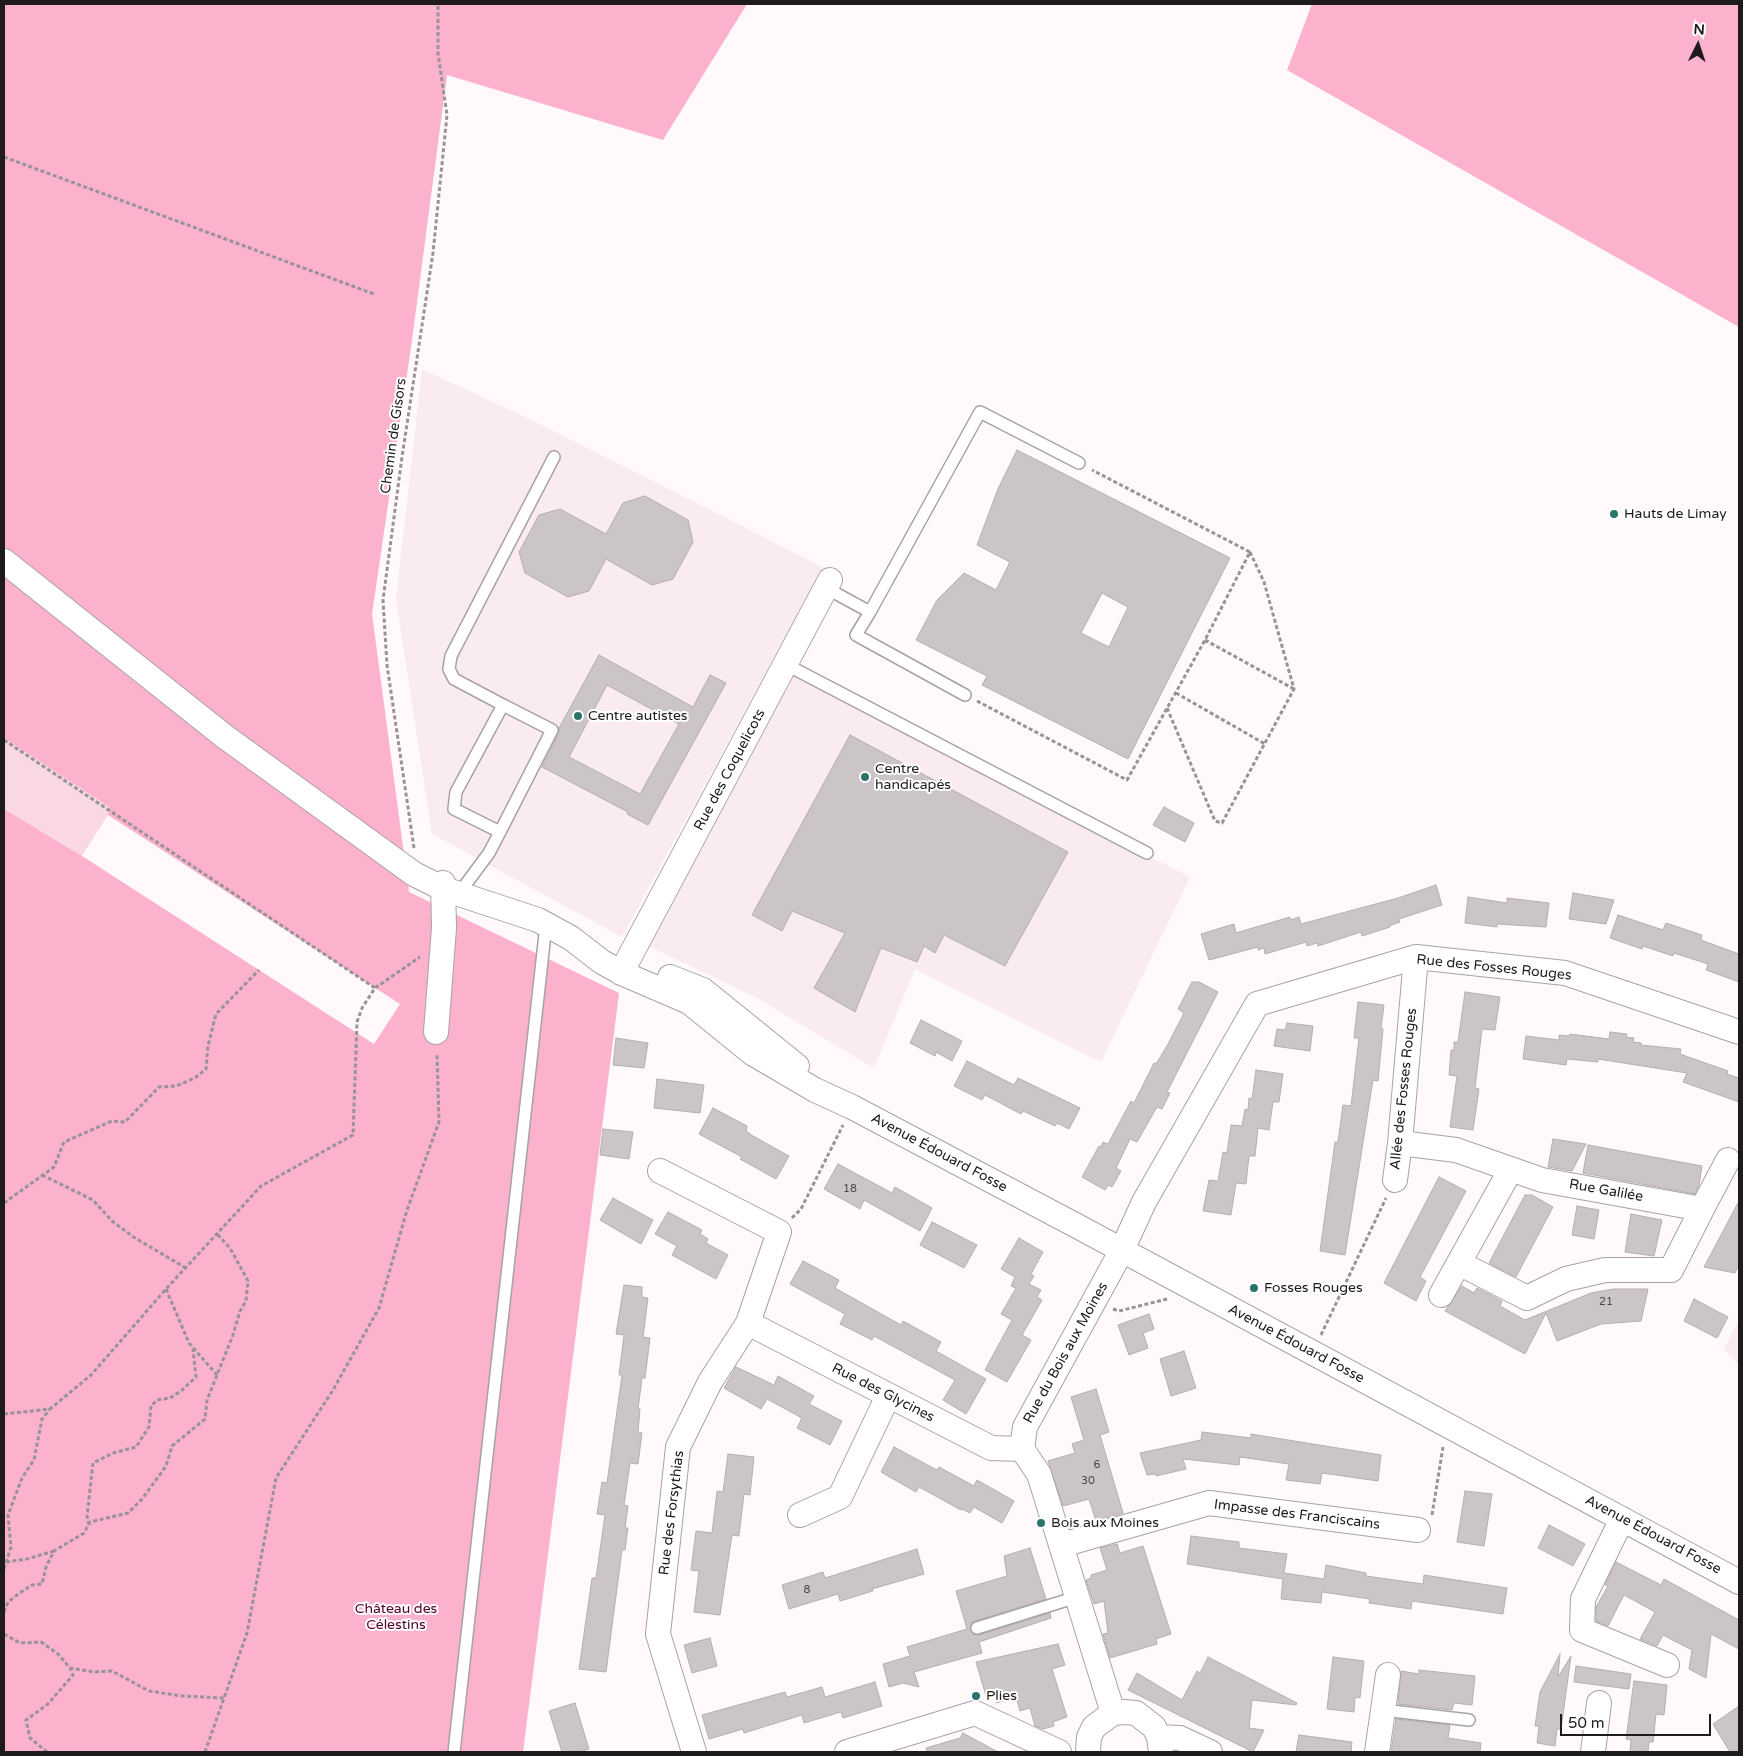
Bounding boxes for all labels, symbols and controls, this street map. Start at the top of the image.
north arrow [1673,20,1723,70]
text: N [1693,21,1705,38]
street label: Chemin de Gisors [378,377,410,495]
place label: Hauts de Limay [1624,506,1727,522]
marker: Hauts de Limay [1608,508,1620,520]
street label: Rue des Coquelicots [691,706,769,834]
place label: Centre autistes [588,708,688,724]
marker: Centre autistes [572,710,584,722]
place label: Centre handicapés [875,761,951,794]
marker: Centre handicapés [859,771,871,783]
street label: Rue des Fosses Rouges [1416,952,1572,984]
street label: Allée des Fosses Rouges [1387,1007,1421,1171]
street label: Avenue Édouard Fosse [868,1110,1010,1196]
street label: Rue Galilée [1568,1176,1644,1206]
house number: 18 [843,1182,857,1196]
street label: Rue du Bois aux Moines [1020,1279,1112,1427]
place label: Fosses Rouges [1264,1280,1363,1296]
marker: Fosses Rouges [1248,1282,1260,1294]
house number: 21 [1599,1295,1613,1309]
street label: Avenue Édouard Fosse [1225,1301,1367,1387]
street label: Rue des Glycines [829,1360,937,1426]
street label: Rue des Forsythias [656,1450,688,1576]
house number: 6 [1094,1458,1100,1472]
house number: 30 [1081,1474,1095,1488]
street label: Avenue Édouard Fosse [1582,1492,1724,1578]
street label: Impasse des Franciscains [1213,1496,1381,1534]
place label: Bois aux Moines [1051,1515,1159,1531]
marker: Bois aux Moines [1035,1517,1047,1529]
house number: 8 [804,1583,810,1597]
park label: Château des Célestins [355,1601,437,1634]
place label: Plies [986,1688,1017,1704]
marker: Plies [970,1690,982,1702]
scale bar [1563,1704,1714,1736]
text: 50 m [1568,1714,1605,1732]

